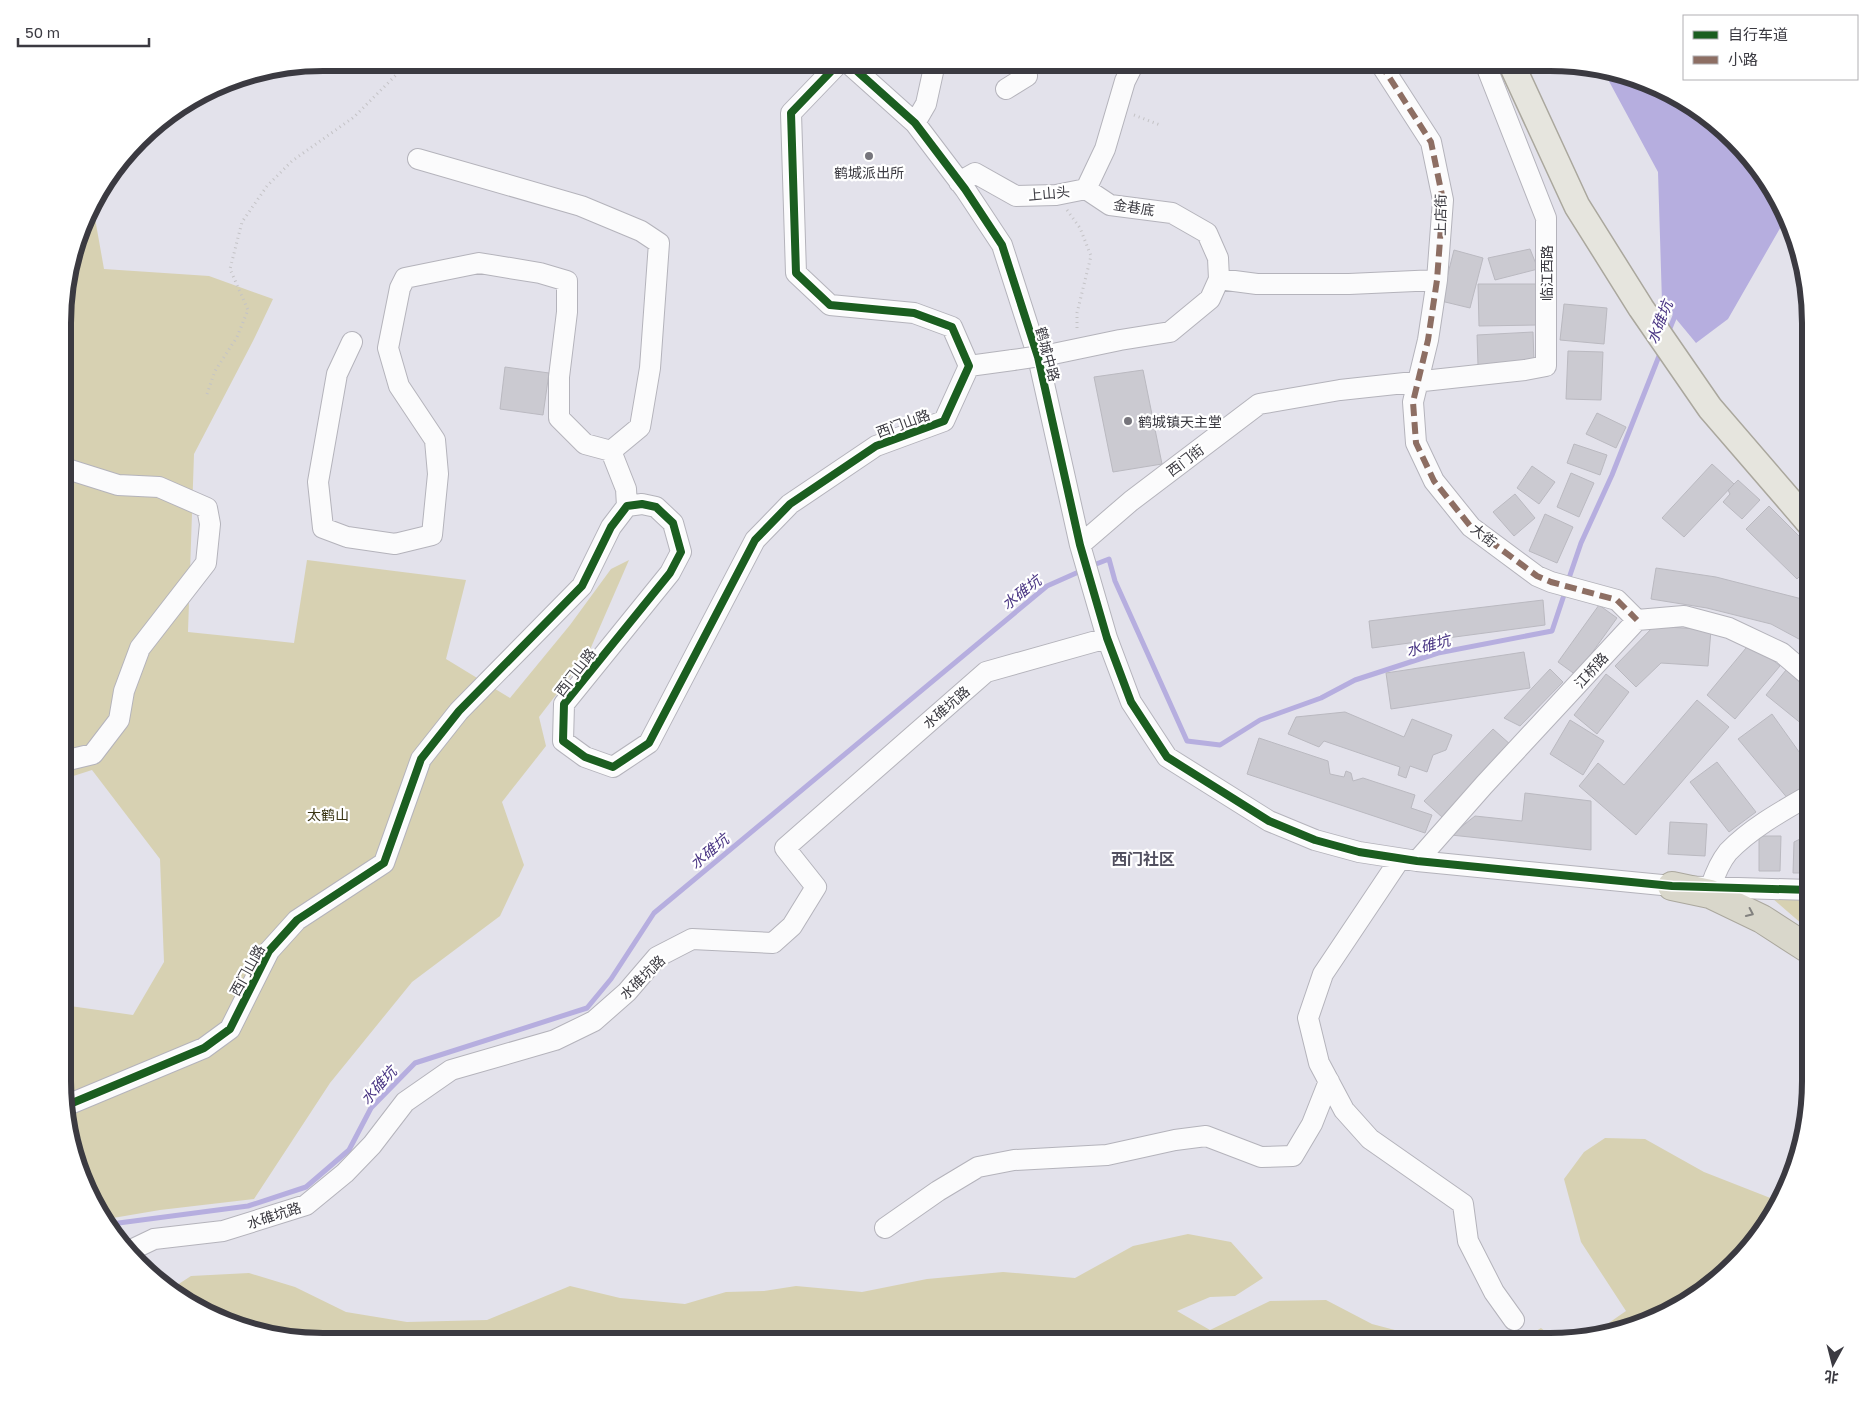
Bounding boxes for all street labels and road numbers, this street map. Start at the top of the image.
street label: 上山头 [1027,183,1071,203]
street label: 上店街 [1431,194,1449,236]
street label: 金巷底 [1112,195,1156,219]
street label: 临江西路 [1538,245,1555,301]
street label: 鹤城中路 [1033,325,1063,383]
street label: 西门山路 [874,405,932,441]
street label: 西门街 [1163,441,1207,479]
street label: 大街 [1468,520,1500,550]
street label: 西门山路 [551,645,599,699]
street label: 江桥路 [1571,649,1611,691]
street label: 水碓坑路 [919,682,973,732]
street label: 西门山路 [226,941,268,999]
street label: 水碓坑路 [616,951,668,1003]
street label: 水碓坑路 [245,1198,303,1232]

